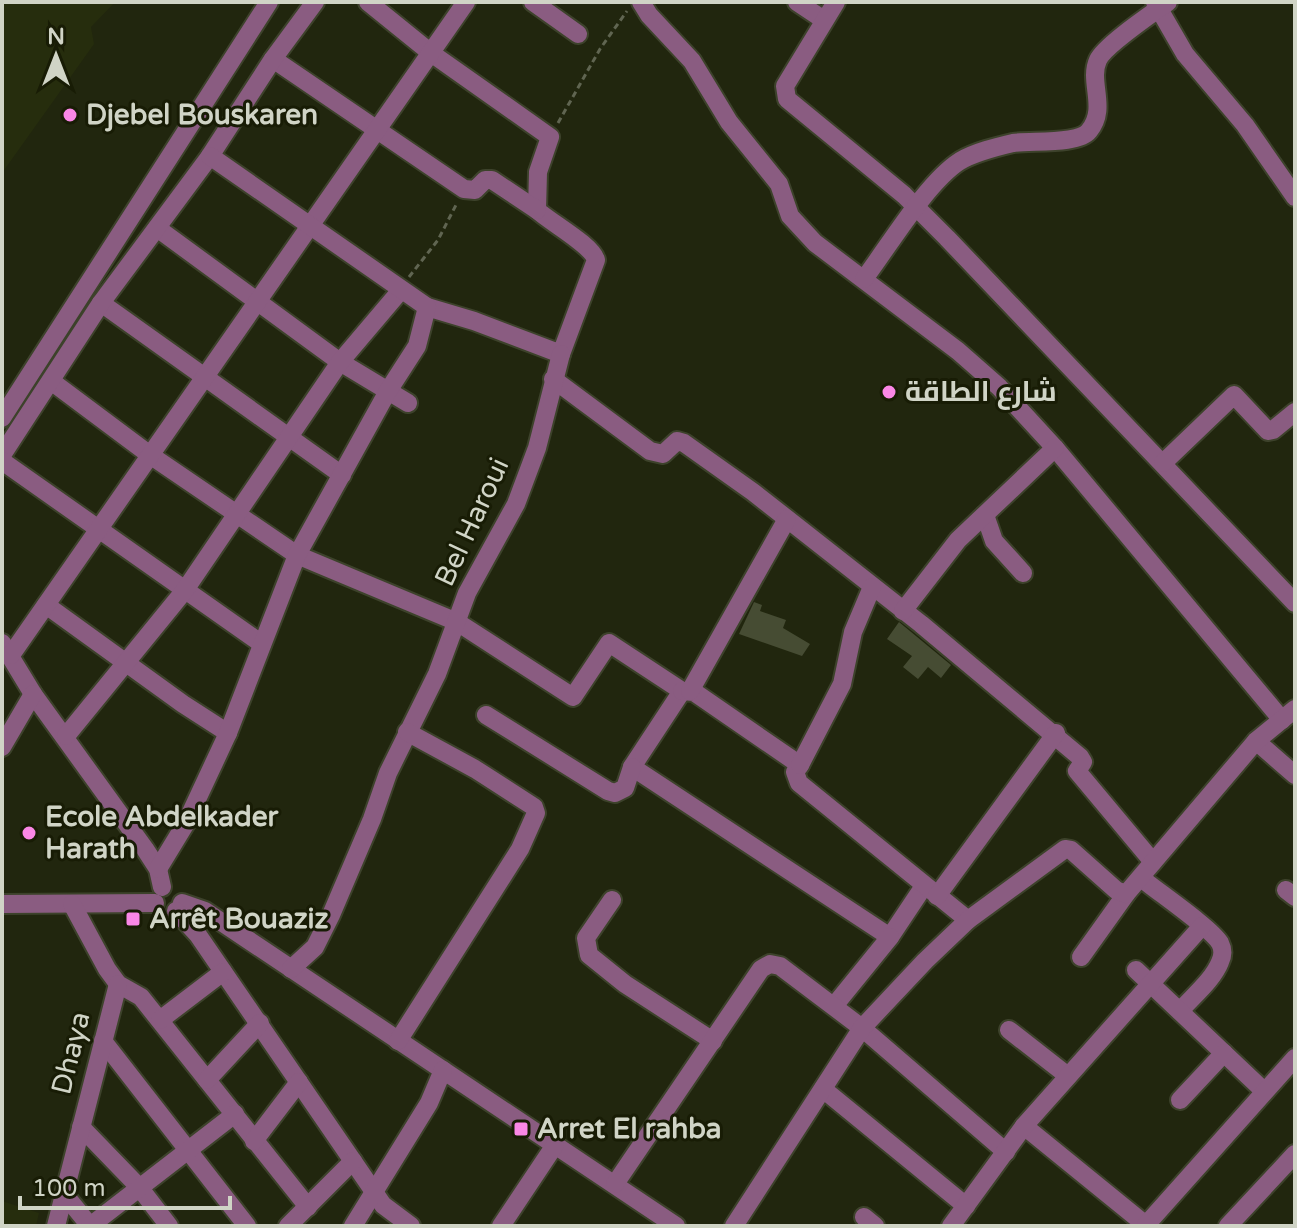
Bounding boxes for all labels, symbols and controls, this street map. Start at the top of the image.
north arrow [16,16,96,96]
text: N [47,24,65,50]
place label: Djebel Bouskaren [86,98,318,132]
marker: Djebel Bouskaren [61,106,79,124]
place label: شارع الطاقة [905,375,1057,410]
marker: شارع الطاقة [880,383,898,401]
street label: Bel Haroui [428,452,516,592]
place label: Ecole Abdelkader Harath [45,800,280,866]
marker: Ecole Abdelkader Harath [20,824,38,842]
place label: Arrêt Bouaziz [149,902,329,936]
marker: Arrêt Bouaziz [124,910,142,928]
street label: Dhaya [44,1008,98,1098]
place label: Arret El rahba [537,1112,722,1146]
marker: Arret El rahba [512,1120,530,1138]
scale bar [20,1160,230,1210]
text: 100 m [32,1174,106,1203]

